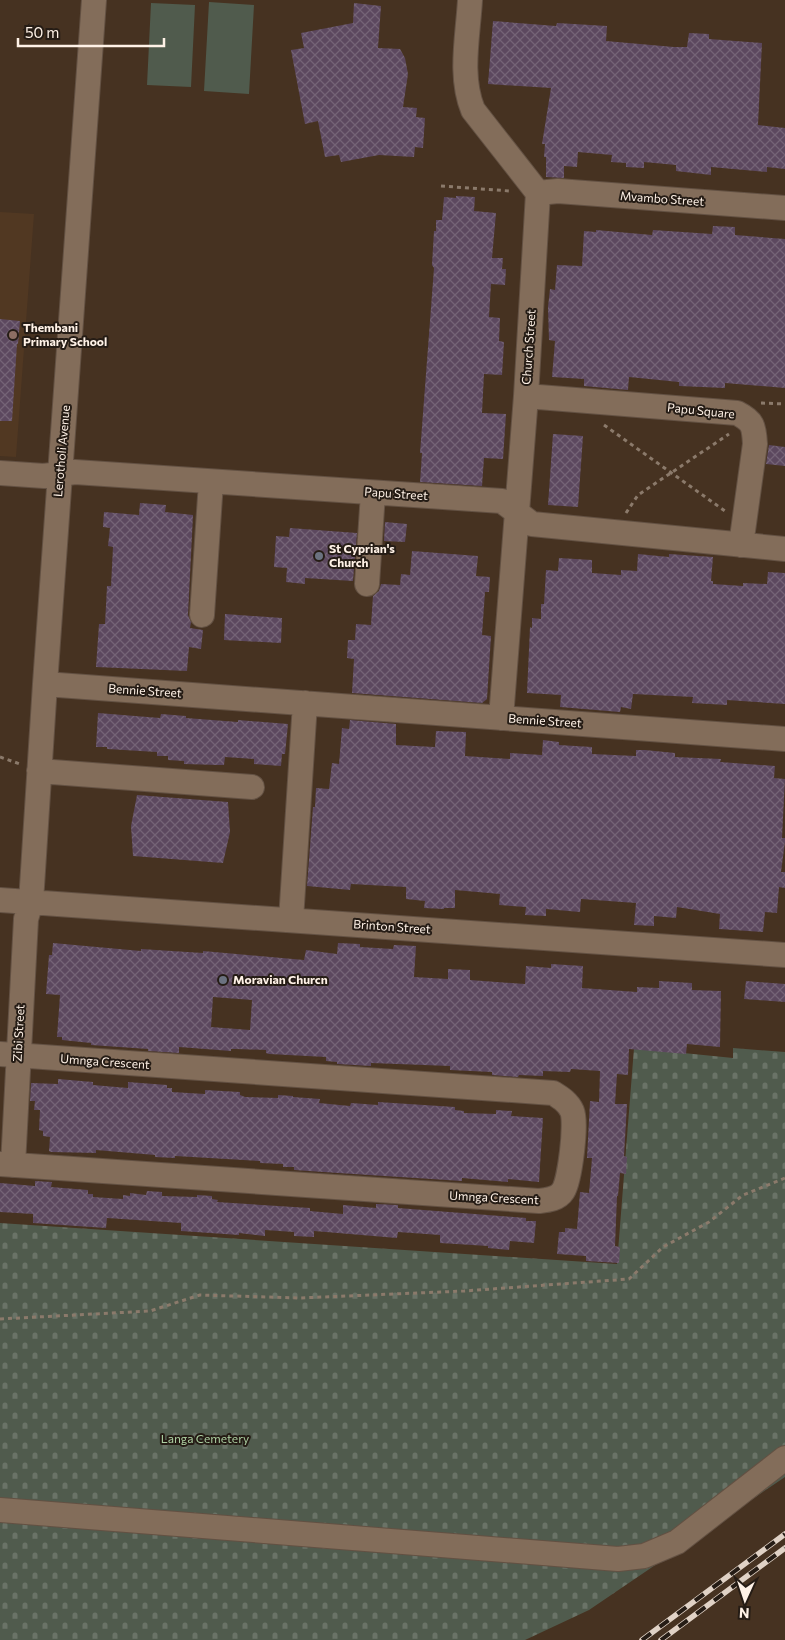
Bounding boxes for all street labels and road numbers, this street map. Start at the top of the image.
street label: Mvambo Street [619,188,705,208]
street label: Church Street [518,309,538,385]
street label: Papu Square [667,399,736,421]
street label: Lerotholi Avenue [50,404,72,497]
street label: Papu Street [364,484,428,502]
street label: Bennie Street [108,680,182,700]
street label: Bennie Street [508,710,582,730]
street label: Brinton Street [353,916,431,936]
street label: Zibi Street [10,1004,27,1062]
street label: Umnga Crescent [60,1051,150,1071]
street label: Umnga Crescent [449,1188,539,1206]

